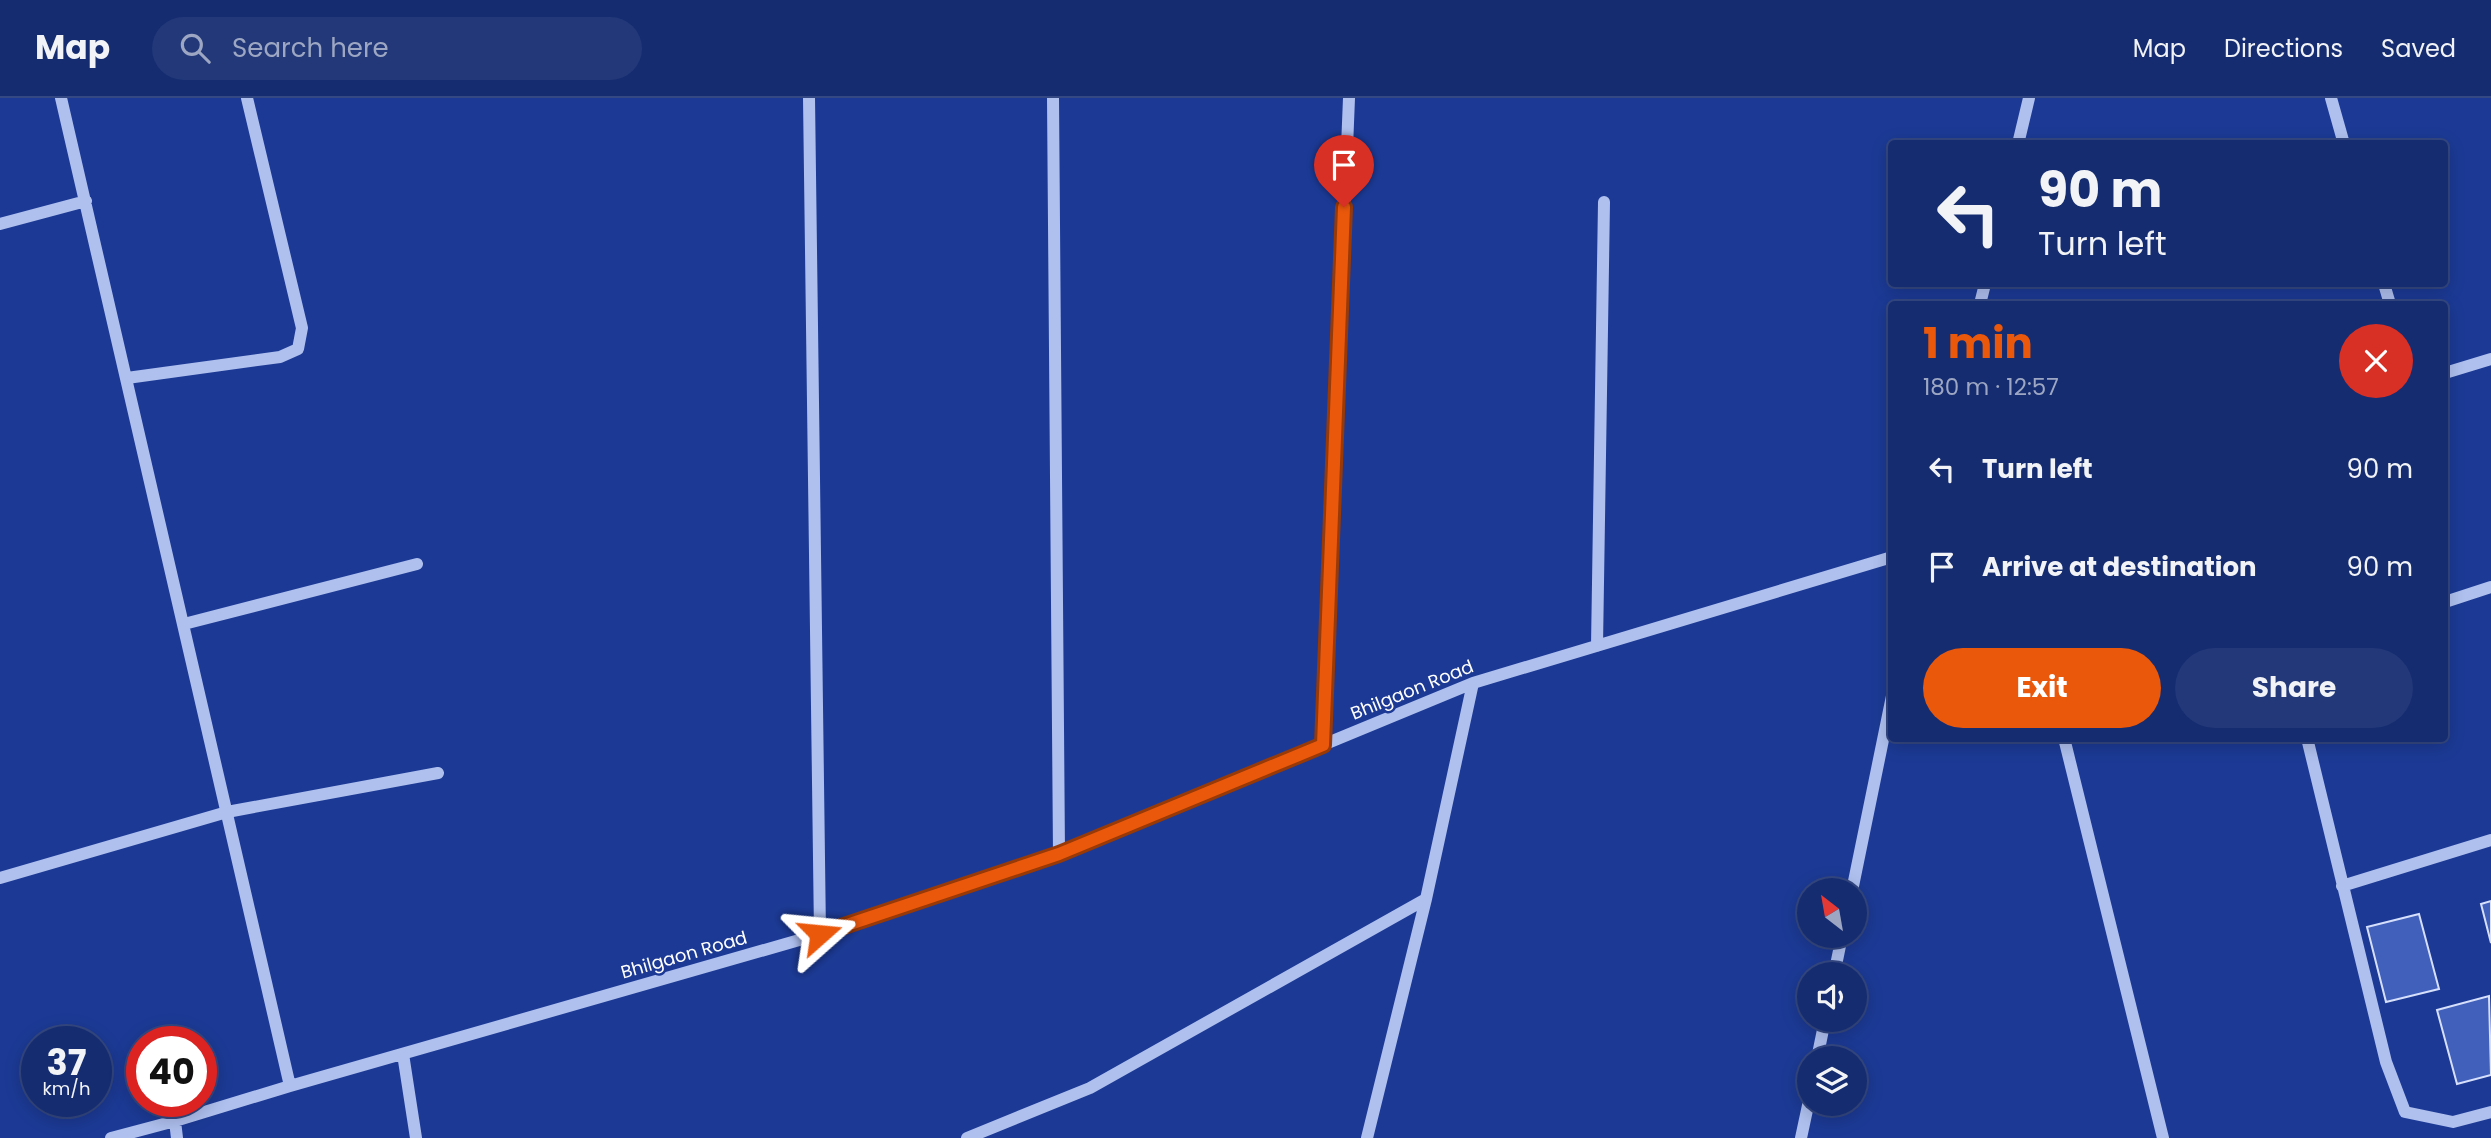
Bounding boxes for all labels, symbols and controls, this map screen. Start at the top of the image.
search box [152,17,642,80]
text: Map [35,24,110,71]
icon: search [176,29,214,67]
text: Search here [232,30,389,66]
text: Map [2133,32,2186,65]
text: Directions [2224,32,2343,65]
text: Saved [2381,32,2456,65]
pin [1314,135,1374,207]
icon: arrive [1325,146,1363,184]
text: 90 m [2038,156,2162,224]
icon: left [1923,168,2014,259]
text: Turn left [2038,221,2167,266]
text: 1 min [1923,314,2033,373]
button: close [2339,324,2413,398]
text: 180 m · 12:57 [1923,371,2059,403]
icon: left [1923,450,1961,488]
text: Turn left [1982,451,2093,487]
text: 90 m [2347,451,2413,487]
icon: arrive [1923,548,1961,586]
text: Arrive at destination [1982,549,2257,585]
text: 90 m [2347,549,2413,585]
button: Exit [1923,648,2161,728]
button: Share [2175,648,2413,728]
street label: Bhilgaon Road [1347,654,1477,726]
north arrow [1797,878,1867,948]
map controls [1797,878,1867,1116]
position arrow [783,897,857,971]
street label: Bhilgaon Road [618,925,750,985]
button: sound [1797,962,1867,1032]
speed limit sign: 40 [126,1026,217,1117]
text: 37 [47,1038,86,1087]
button: layers [1797,1046,1867,1116]
text: km/h [43,1076,90,1101]

